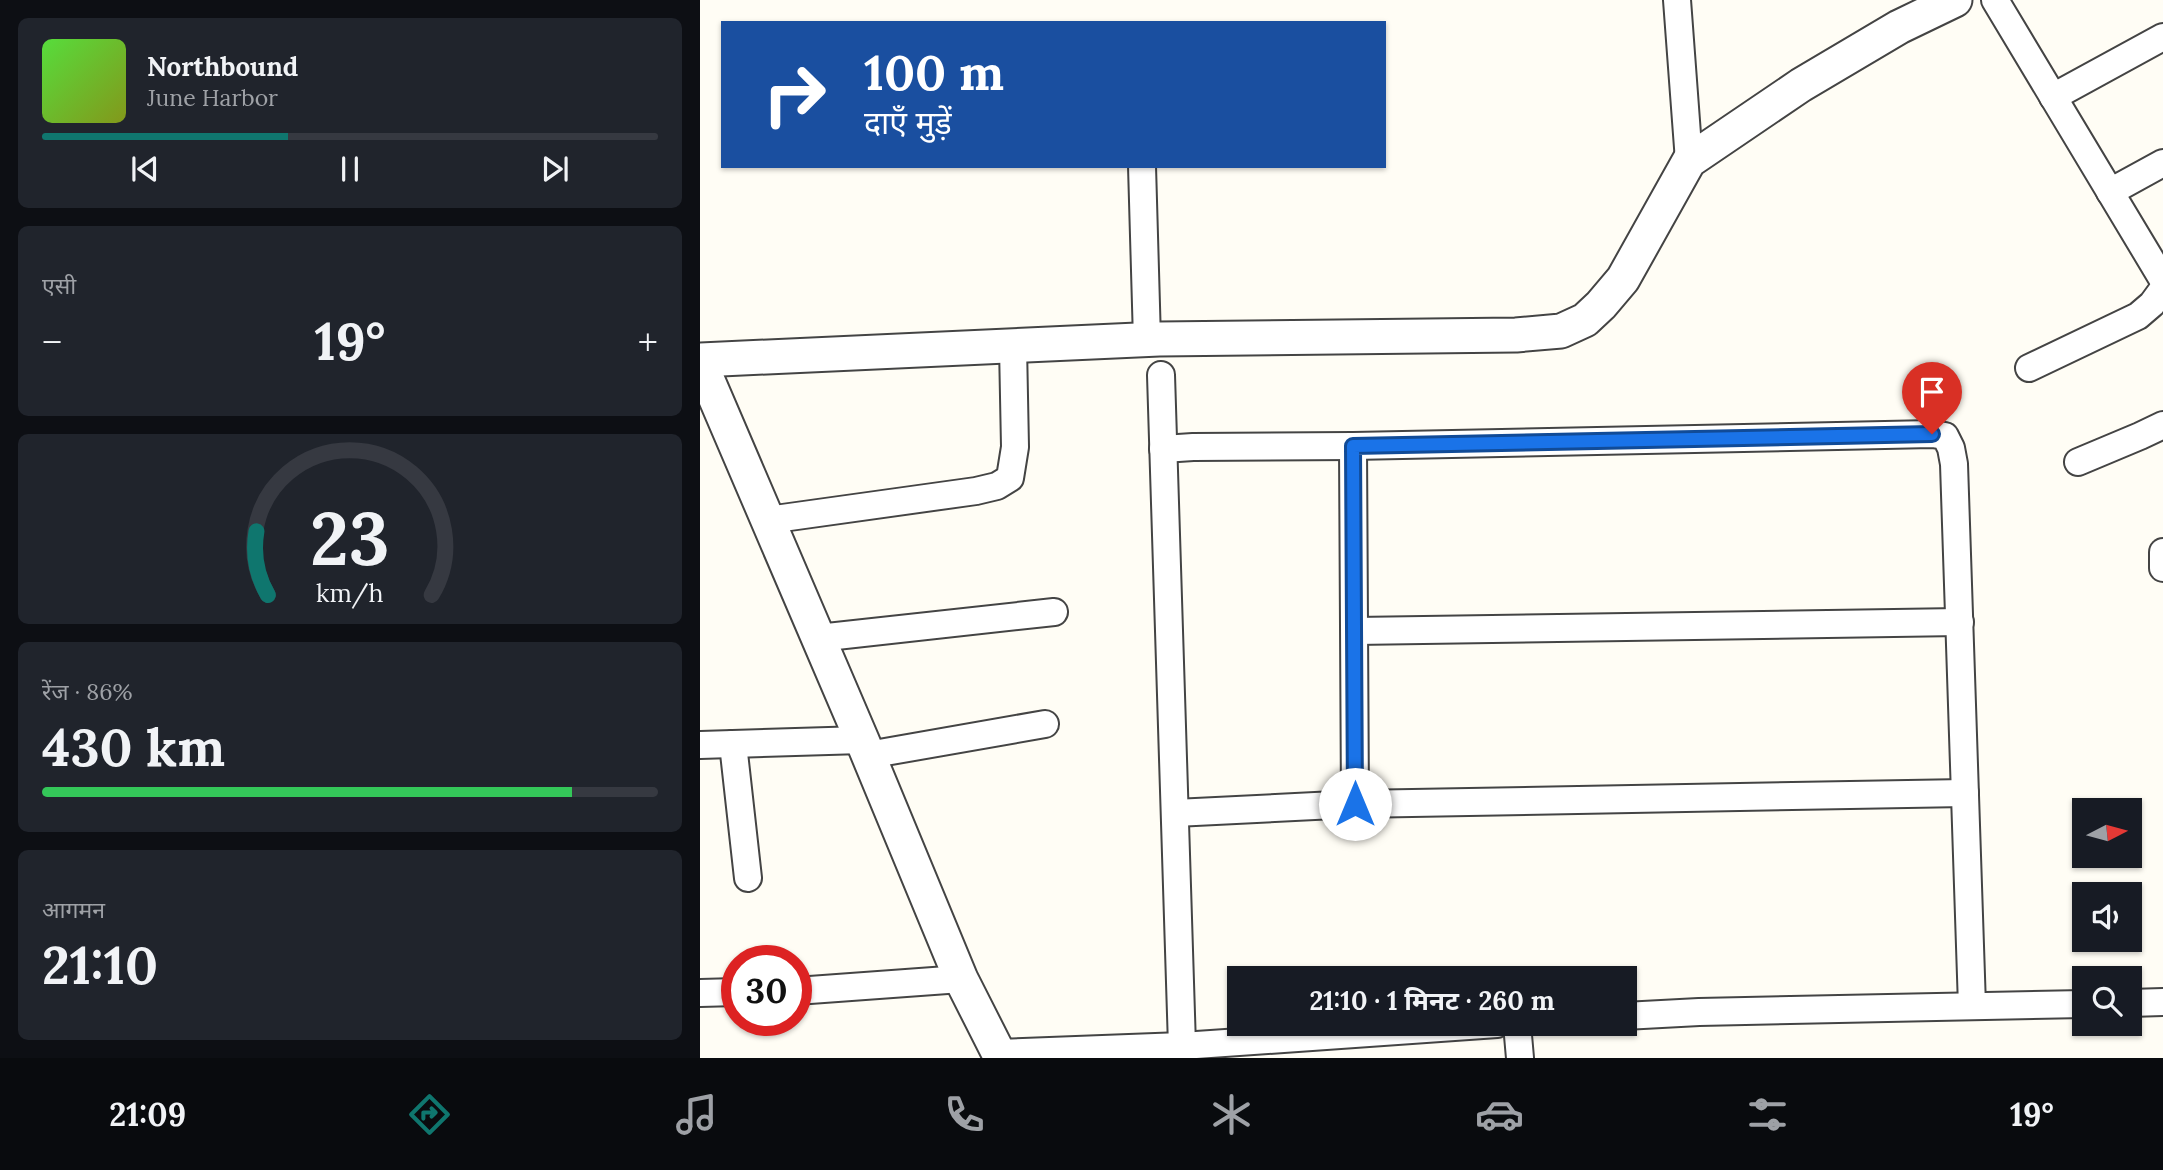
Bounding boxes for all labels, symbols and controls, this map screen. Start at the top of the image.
text: 100 m [864,41,1004,103]
icon: right [749,49,840,140]
text: Northbound [147,50,298,83]
text: June Harbor [147,83,278,112]
text: दाएँ मुड़ें [864,102,952,143]
icon: previous [126,150,164,188]
icon: pause [331,150,369,188]
icon: next [536,150,574,188]
text: एसी [42,271,76,300]
text: 19° [315,308,385,374]
text: − [42,318,62,366]
text: + [638,318,658,366]
pin [1902,362,1962,434]
icon: arrive [1913,373,1951,411]
text: 23 [310,492,390,585]
text: km/h [316,577,384,609]
text: रेंज · 86% [42,677,133,706]
text: 430 km [42,714,225,780]
position arrow [1318,767,1392,841]
north arrow [2072,798,2142,868]
map controls [2072,798,2142,1036]
button: sound [2072,882,2142,952]
text: आगमन [42,895,105,924]
text: 21:10 [42,932,158,998]
speed limit sign: 30 [721,945,812,1036]
button: search [2072,966,2142,1036]
text: 21:10 · 1 मिनट · 260 m [1309,984,1555,1017]
icon: directions [405,1090,454,1139]
icon: music [672,1090,721,1139]
icon: phone [940,1090,989,1139]
icon: climate [1207,1090,1256,1139]
icon: car [1475,1090,1524,1139]
icon: filters [1743,1090,1792,1139]
text: 21:09 [109,1094,186,1135]
text: 19° [2010,1094,2054,1135]

